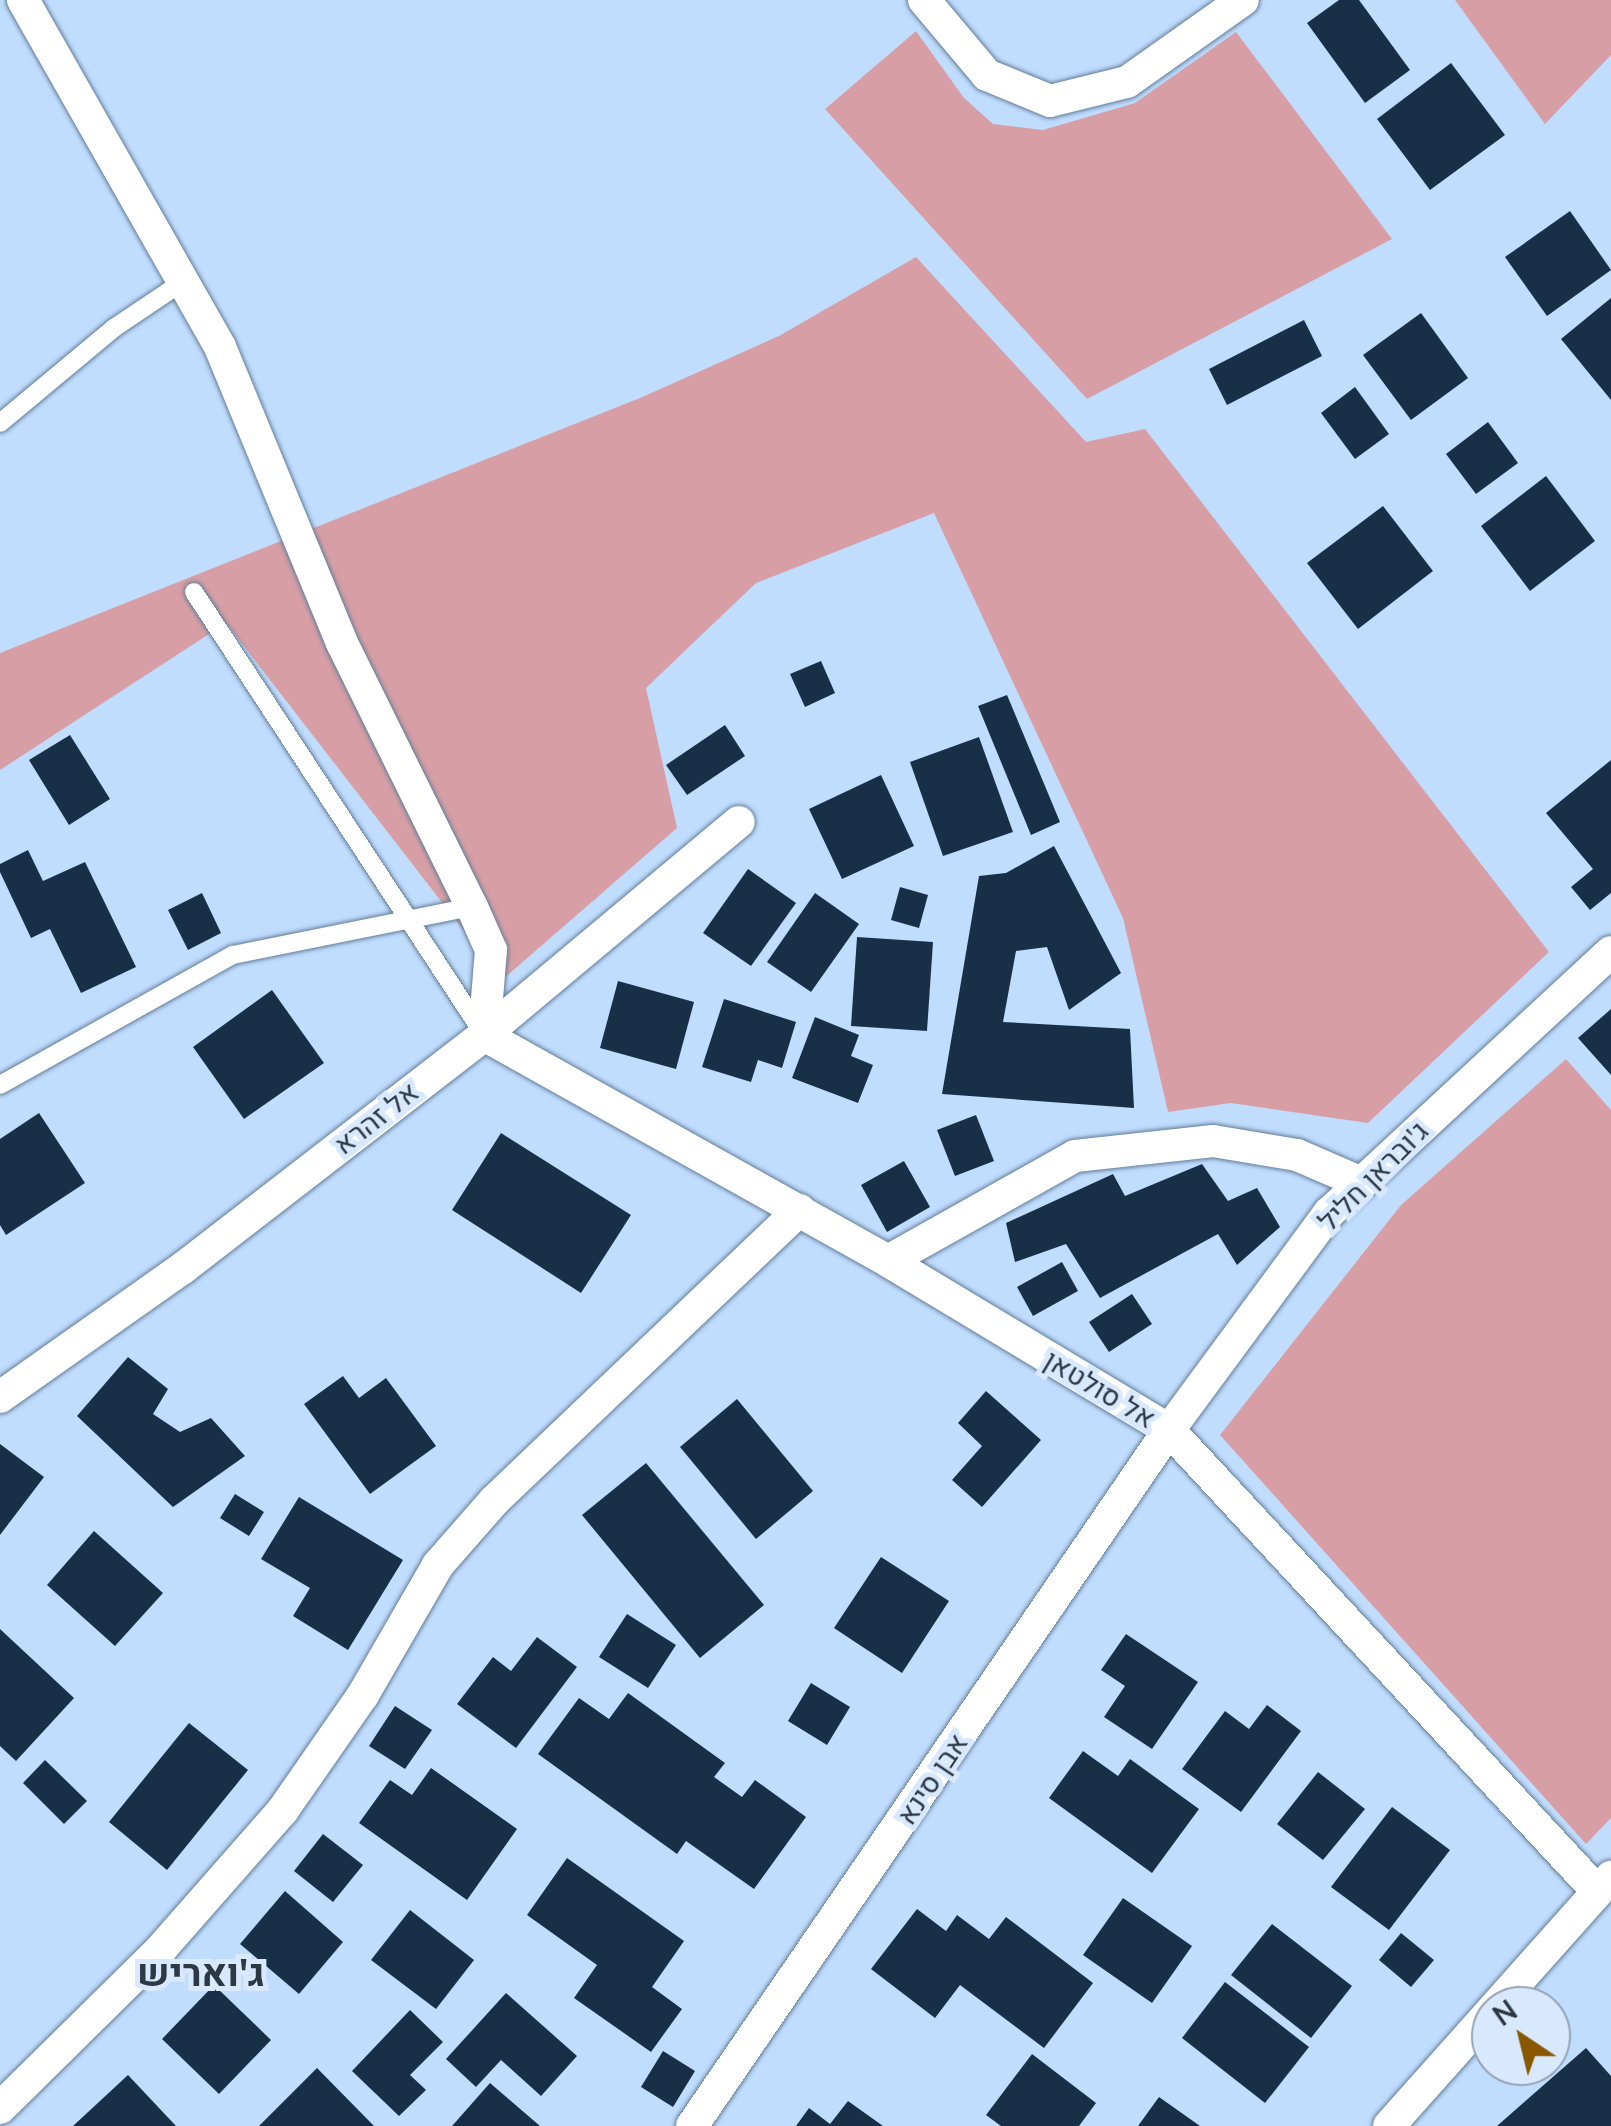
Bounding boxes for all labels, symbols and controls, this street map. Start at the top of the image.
street label: אל זהרא [327,1075,425,1161]
street label: ג'ובראן חליל [1311,1114,1435,1238]
street label: אל סולטאן [1038,1343,1162,1435]
street label: אבן סינא [889,1727,975,1831]
district label: ג'ואריש [137,1950,265,1996]
north arrow [1471,1986,1571,2086]
text: N [1486,1992,1523,2033]

